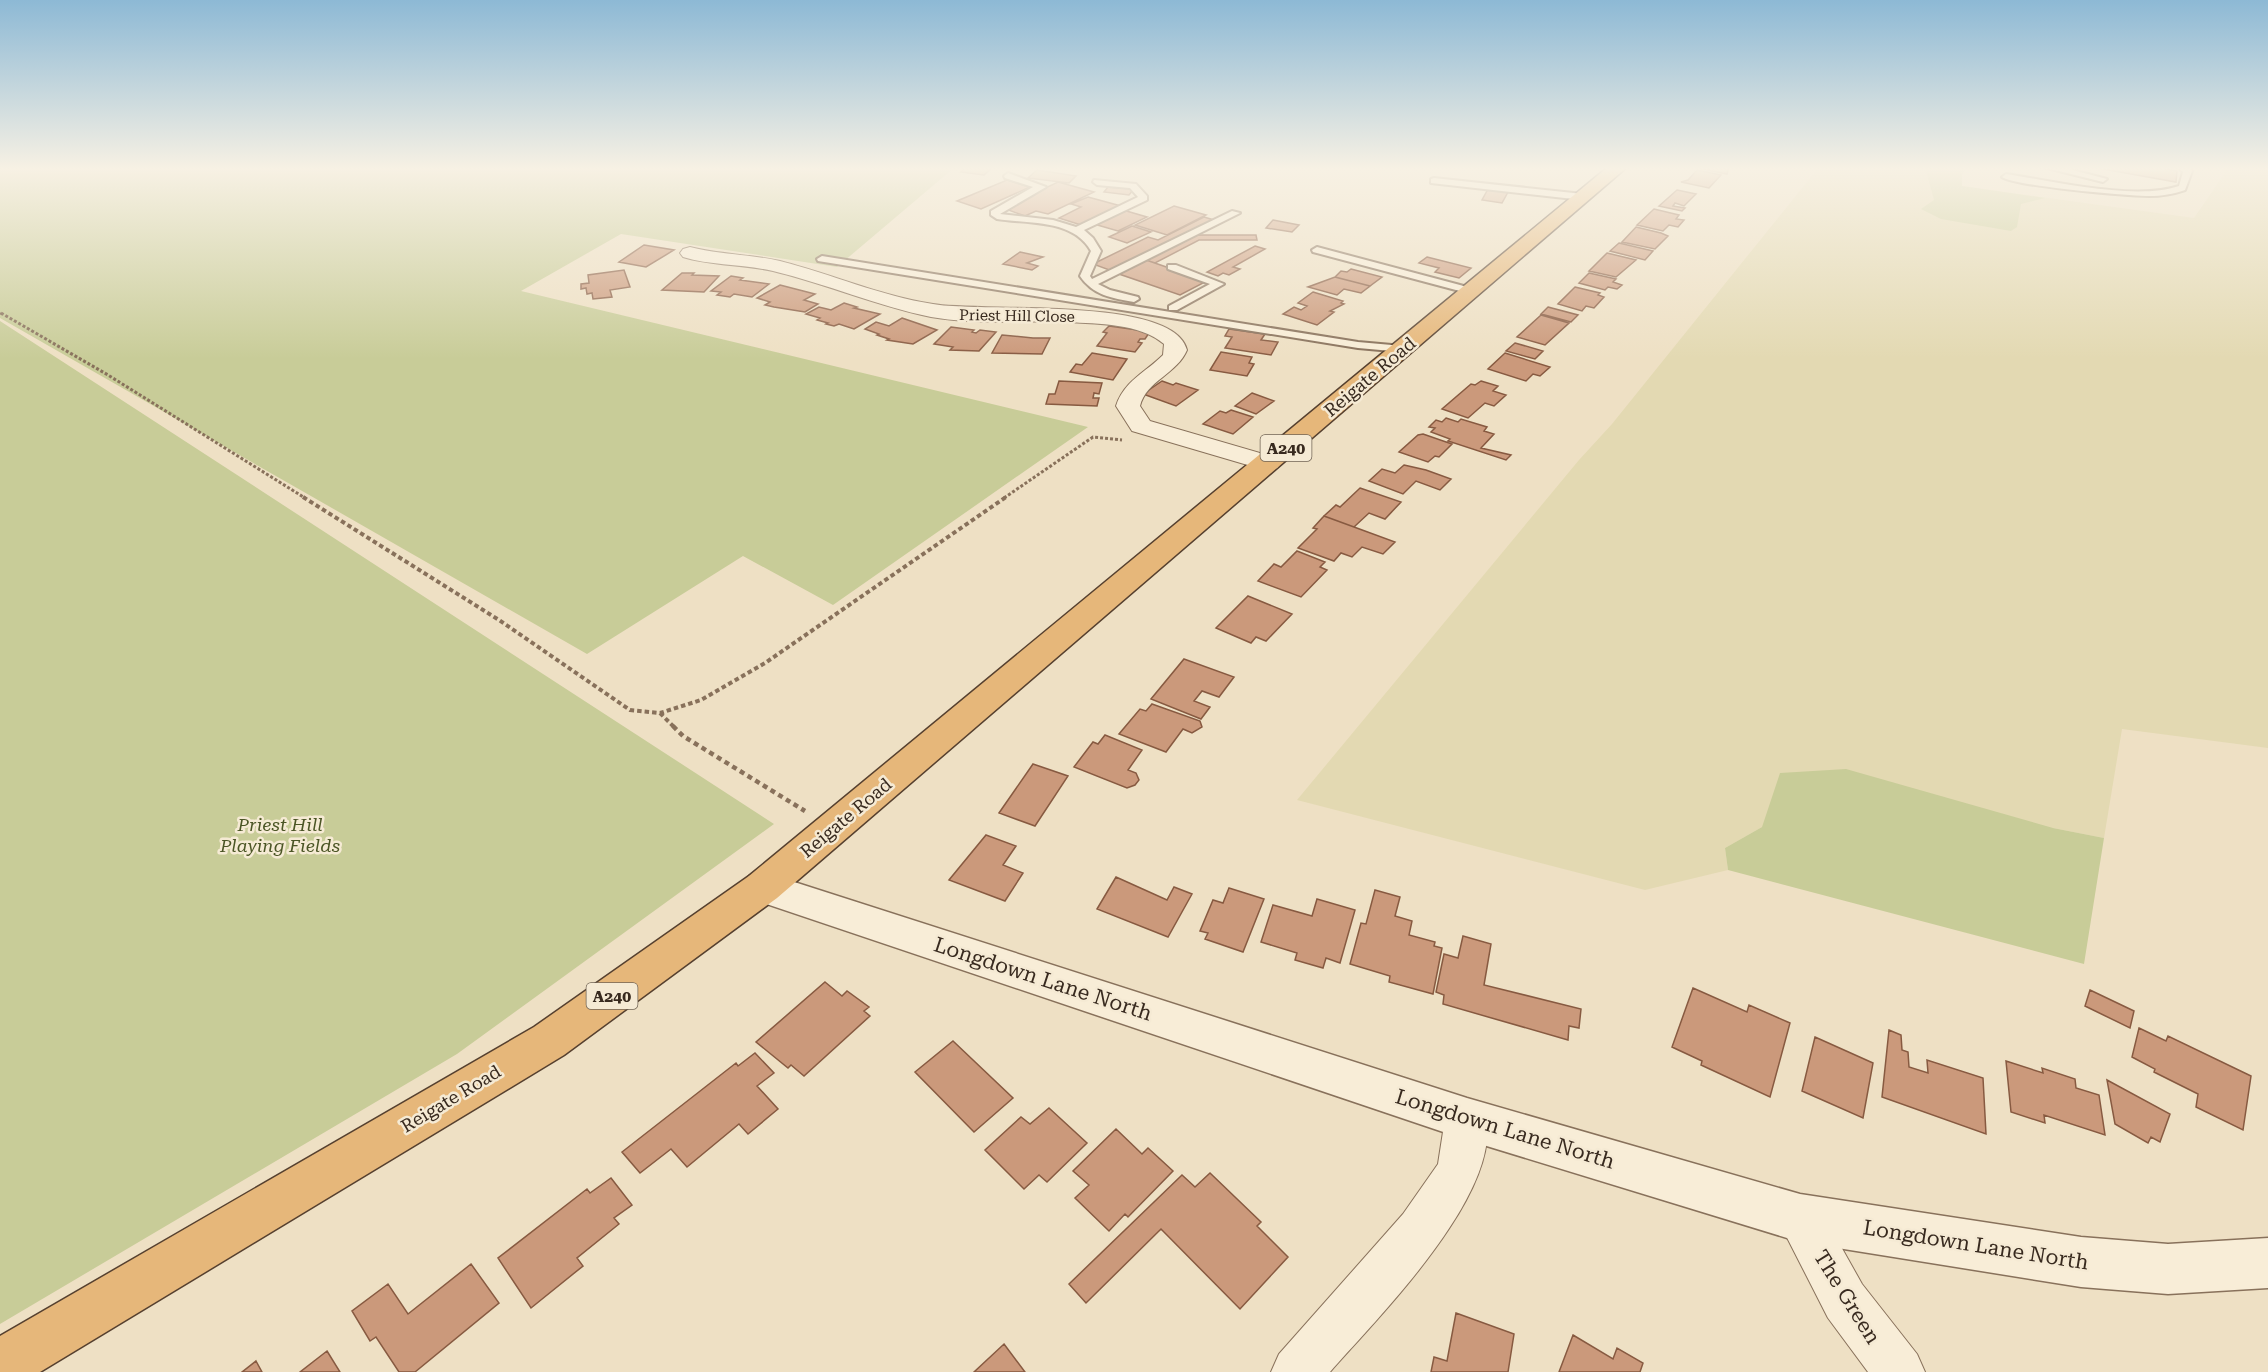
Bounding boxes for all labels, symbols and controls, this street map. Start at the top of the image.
street label: Priest Hill Close [959,306,1075,326]
street label: Reigate Road [1320,332,1420,421]
road number: A240 [1260,435,1312,461]
street label: Reigate Road [796,773,896,862]
park label: Priest Hill Playing Fields [219,814,340,856]
street label: Longdown Lane North [931,932,1155,1026]
road number: A240 [586,983,638,1009]
street label: Reigate Road [397,1060,505,1137]
street label: Longdown Lane North [1393,1084,1618,1174]
street label: Longdown Lane North [1862,1215,2091,1275]
street label: The Green [1809,1246,1886,1349]

